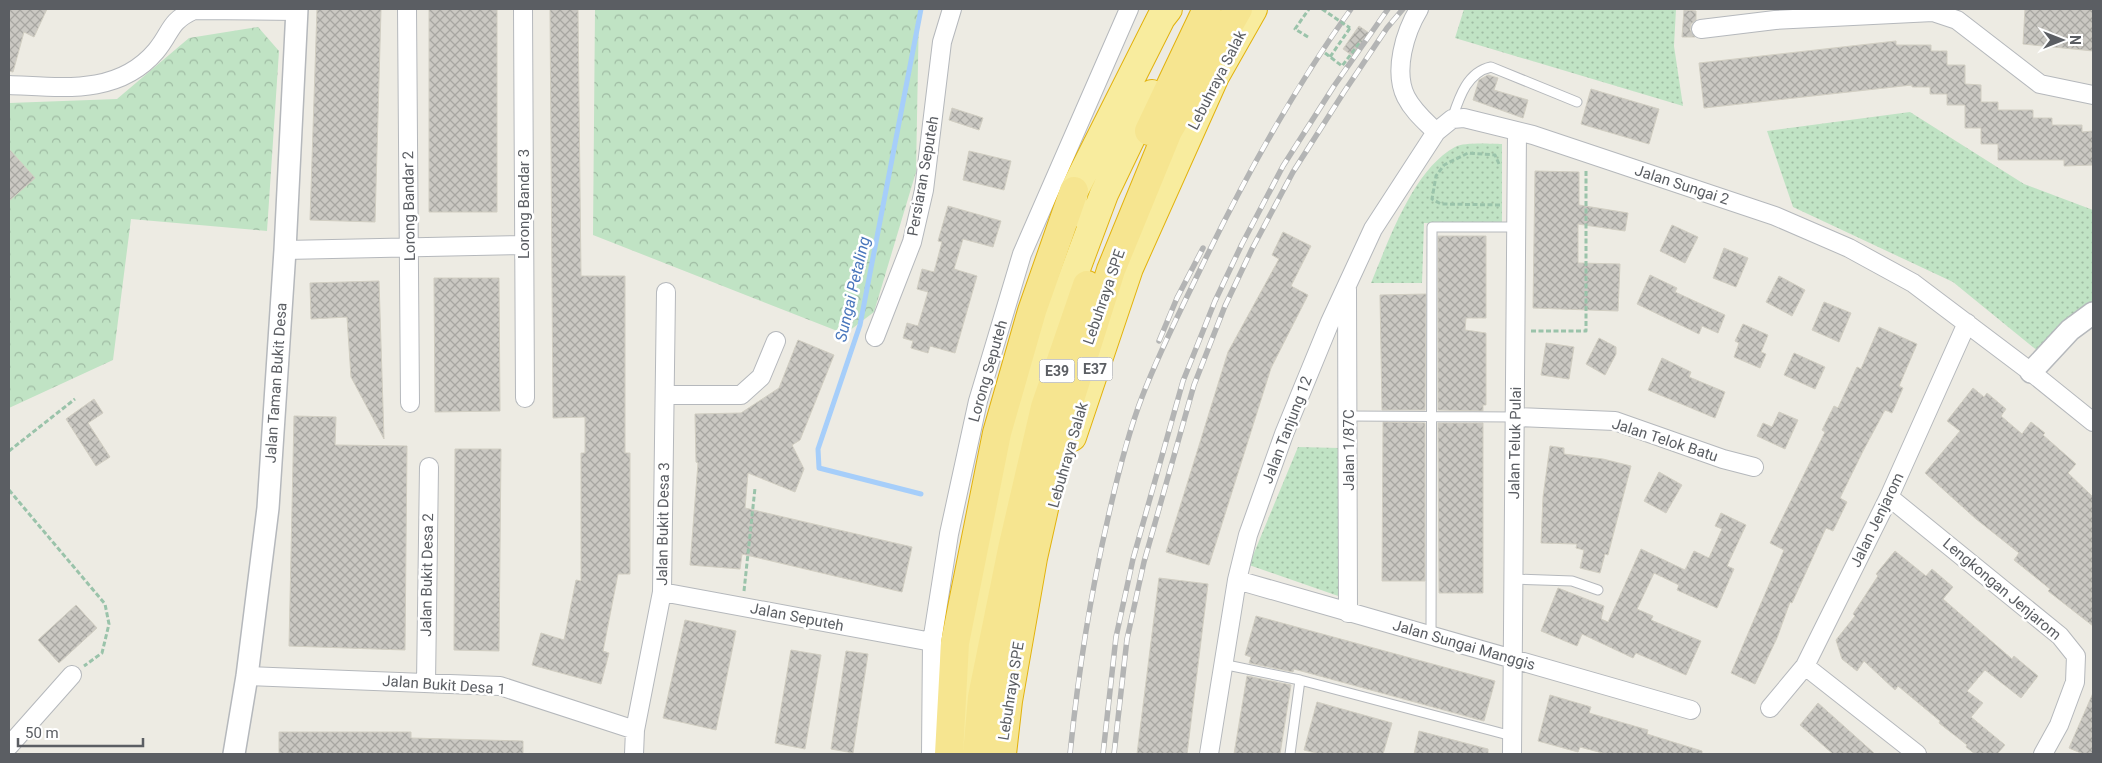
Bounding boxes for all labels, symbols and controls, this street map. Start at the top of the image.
north arrow [2037,15,2087,65]
street label: Lebuhraya Salak [1184,27,1250,133]
text: N [2067,35,2083,45]
street label: Persiaran Seputeh [904,115,942,237]
street label: Lorong Bandar 3 [515,149,533,259]
street label: Lorong Bandar 2 [399,151,419,261]
street label: Jalan Sungai 2 [1633,161,1731,209]
water label: Sungai Petaling [831,234,874,344]
street label: Lebuhraya SPE [1079,247,1129,347]
street label: Jalan Taman Bukit Desa [261,302,291,464]
street label: Lorong Seputeh [965,318,1011,424]
road number: E37 [1078,358,1112,380]
road number: E39 [1040,360,1074,382]
street label: Jalan Tanjung 12 [1258,374,1316,486]
street label: Jalan Teluk Pulai [1505,387,1525,499]
street label: Lebuhraya Salak [1044,400,1092,510]
street label: Jalan 1/87C [1340,409,1358,491]
street label: Jalan Telok Batu [1610,414,1720,466]
street label: Jalan Bukit Desa 3 [653,462,673,586]
street label: Jalan Jenjarom [1846,470,1908,570]
street label: Jalan Bukit Desa 2 [417,513,437,637]
street label: Lengkongan Jenjarom [1939,534,2065,644]
street label: Jalan Seputeh [749,599,845,635]
street label: Jalan Sungai Manggis [1391,616,1537,674]
street label: Lebuhraya SPE [994,640,1028,742]
street label: Jalan Bukit Desa 1 [382,672,506,698]
scale bar [18,716,142,748]
text: 50 m [25,724,59,742]

